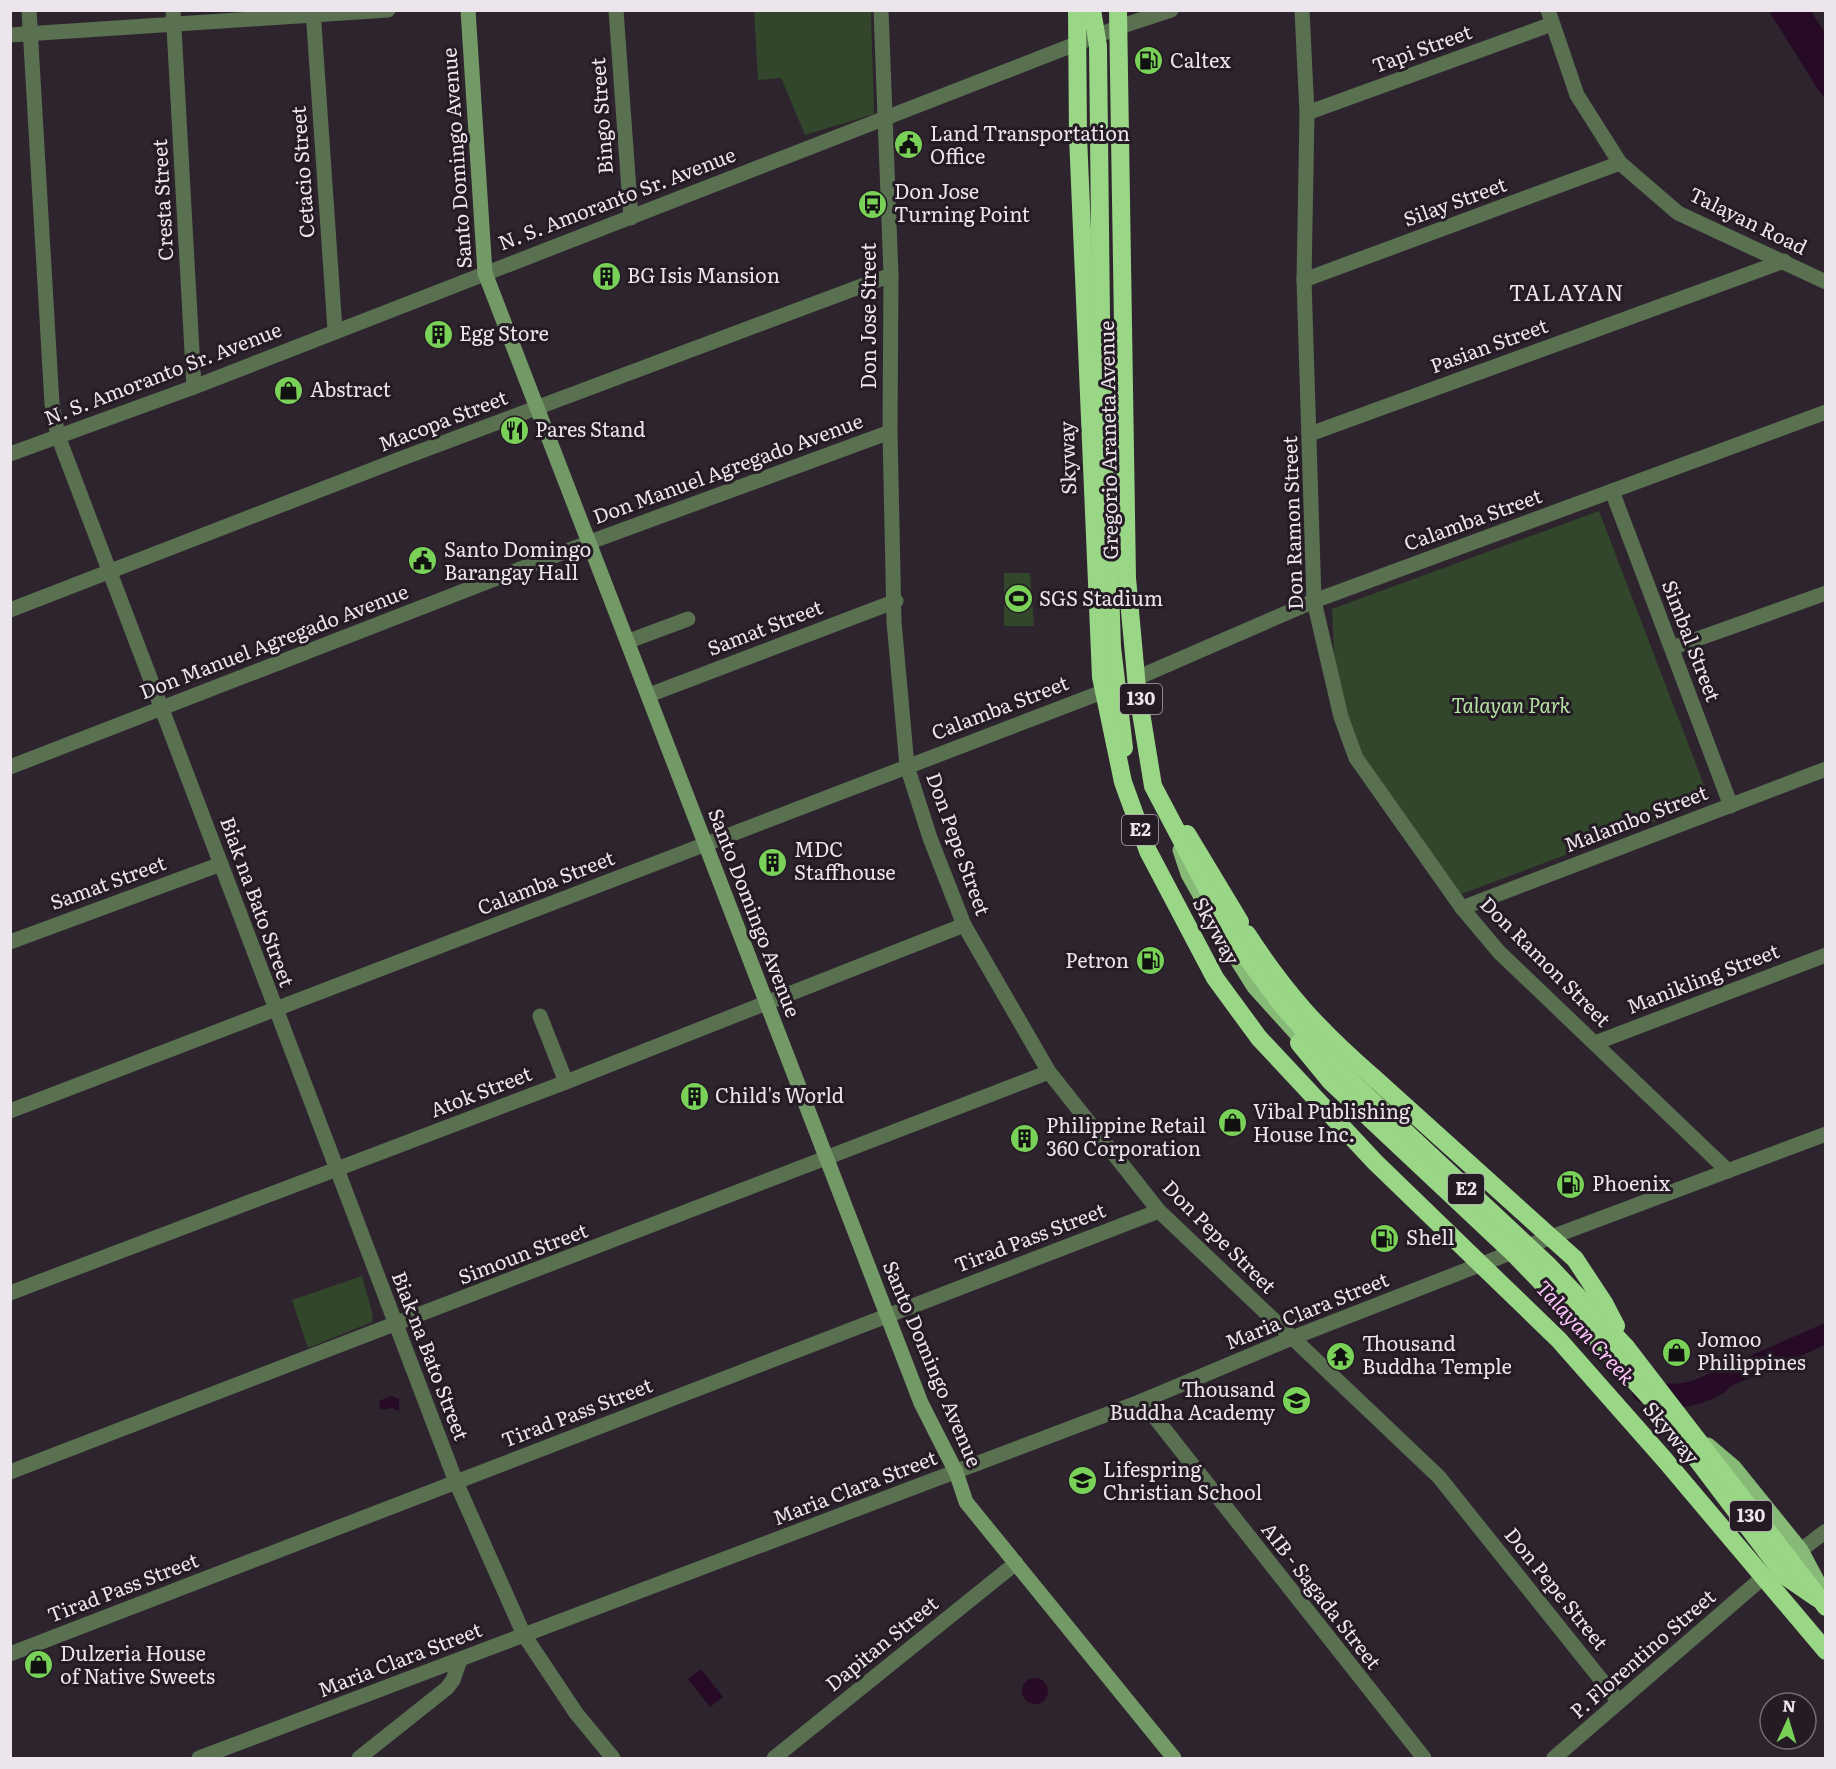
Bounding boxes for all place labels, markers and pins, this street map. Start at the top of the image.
place label: Caltex [1170,44,1231,74]
fuel station icon: Caltex [1133,45,1165,77]
place label: Land Transportation Office [930,117,1130,170]
public building icon: Land Transportation Office [893,129,925,161]
place label: Don Jose Turning Point [894,175,1030,228]
bus stop icon: Don Jose Turning Point [857,188,889,220]
place label: BG Isis Mansion [627,259,780,289]
building icon: BG Isis Mansion [590,260,622,292]
place label: Egg Store [459,317,549,347]
building icon: Egg Store [422,318,454,350]
place label: Abstract [310,373,391,403]
shop icon: Abstract [273,374,305,406]
place label: Pares Stand [535,413,646,443]
restaurant icon: Pares Stand [498,414,530,446]
place label: Santo Domingo Barangay Hall [444,533,591,586]
public building icon: Santo Domingo Barangay Hall [407,545,439,577]
place label: SGS Stadium [1039,582,1163,612]
sports icon: SGS Stadium [1002,583,1034,615]
place label: MDC Staffhouse [794,833,896,886]
building icon: MDC Staffhouse [757,846,789,878]
place label: Petron [1065,944,1129,974]
fuel station icon: Petron [1134,945,1166,977]
place label: Child's World [715,1079,844,1109]
building icon: Child's World [678,1080,710,1112]
place label: Vibal Publishing House Inc. [1253,1095,1411,1148]
shop icon: Vibal Publishing House Inc. [1216,1107,1248,1139]
place label: Philippine Retail 360 Corporation [1046,1109,1206,1162]
building icon: Philippine Retail 360 Corporation [1009,1122,1041,1154]
place label: Phoenix [1592,1167,1671,1197]
fuel station icon: Phoenix [1555,1168,1587,1200]
place label: Shell [1406,1221,1455,1251]
fuel station icon: Shell [1369,1222,1401,1254]
place label: Jomoo Philippines [1697,1323,1806,1376]
place label: Thousand Buddha Temple [1362,1327,1512,1380]
shop icon: Jomoo Philippines [1660,1336,1692,1368]
temple icon: Thousand Buddha Temple [1325,1340,1357,1372]
place label: Thousand Buddha Academy [1110,1373,1275,1426]
school or university icon: Thousand Buddha Academy [1280,1385,1312,1417]
place label: Lifespring Christian School [1103,1453,1262,1506]
school or university icon: Lifespring Christian School [1066,1465,1098,1497]
place label: Dulzeria House of Native Sweets [60,1637,215,1690]
shop icon: Dulzeria House of Native Sweets [23,1649,55,1681]

